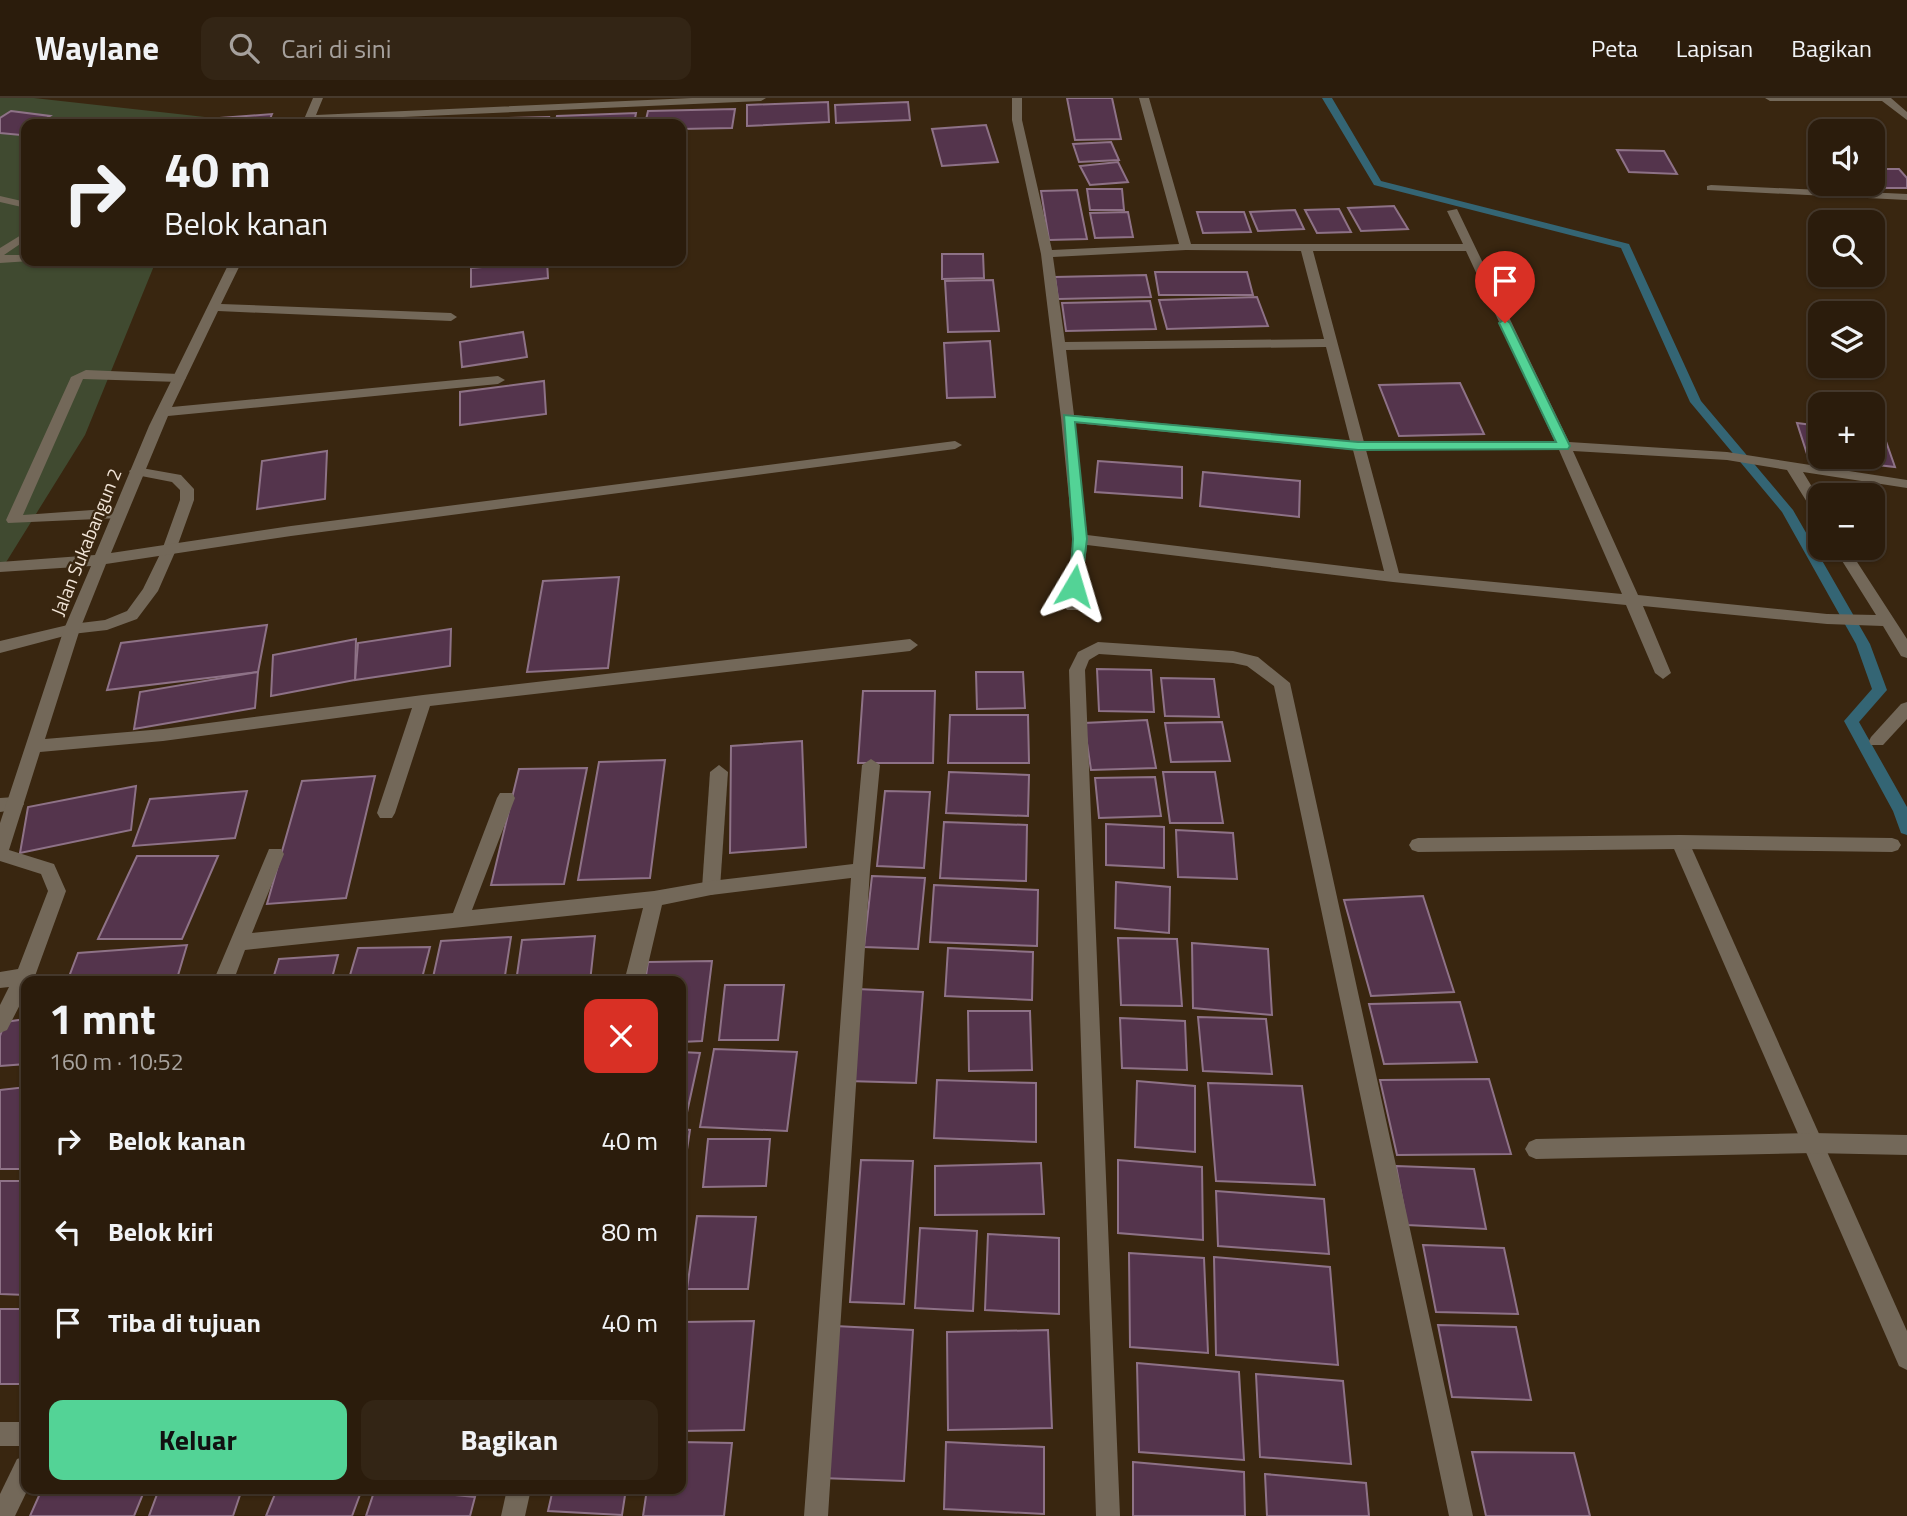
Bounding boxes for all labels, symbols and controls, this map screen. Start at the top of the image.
search box [201,17,691,80]
text: Waylane [35,23,159,73]
icon: search [225,29,263,67]
text: Cari di sini [281,29,391,68]
text: Peta [1591,30,1638,66]
text: Lapisan [1676,30,1753,66]
text: Bagikan [1791,30,1872,66]
map controls [1808,119,1885,560]
button: sound [1808,119,1885,196]
text: 40 m [164,131,271,206]
icon: right [49,147,140,238]
text: Belok kanan [164,199,328,247]
button: search [1808,210,1885,287]
pin [1475,251,1535,323]
icon: arrive [1486,262,1524,300]
button: layers [1808,301,1885,378]
button: + [1808,392,1885,469]
street label: Jalan Sukabangun 2 [43,464,128,620]
button: − [1808,483,1885,560]
position arrow [1037,549,1111,623]
text: 1 mnt [49,986,156,1050]
button: close [584,999,658,1073]
text: 160 m · 10:52 [49,1044,184,1079]
text: Belok kanan [108,1121,246,1160]
text: 40 m [601,1121,658,1160]
icon: right [49,1122,87,1160]
text: Belok kiri [108,1212,214,1251]
text: 80 m [601,1212,658,1251]
icon: left [49,1213,87,1251]
text: Tiba di tujuan [108,1303,261,1342]
text: 40 m [601,1303,658,1342]
icon: arrive [49,1304,87,1342]
button: Keluar [49,1400,347,1480]
button: Bagikan [361,1400,658,1480]

